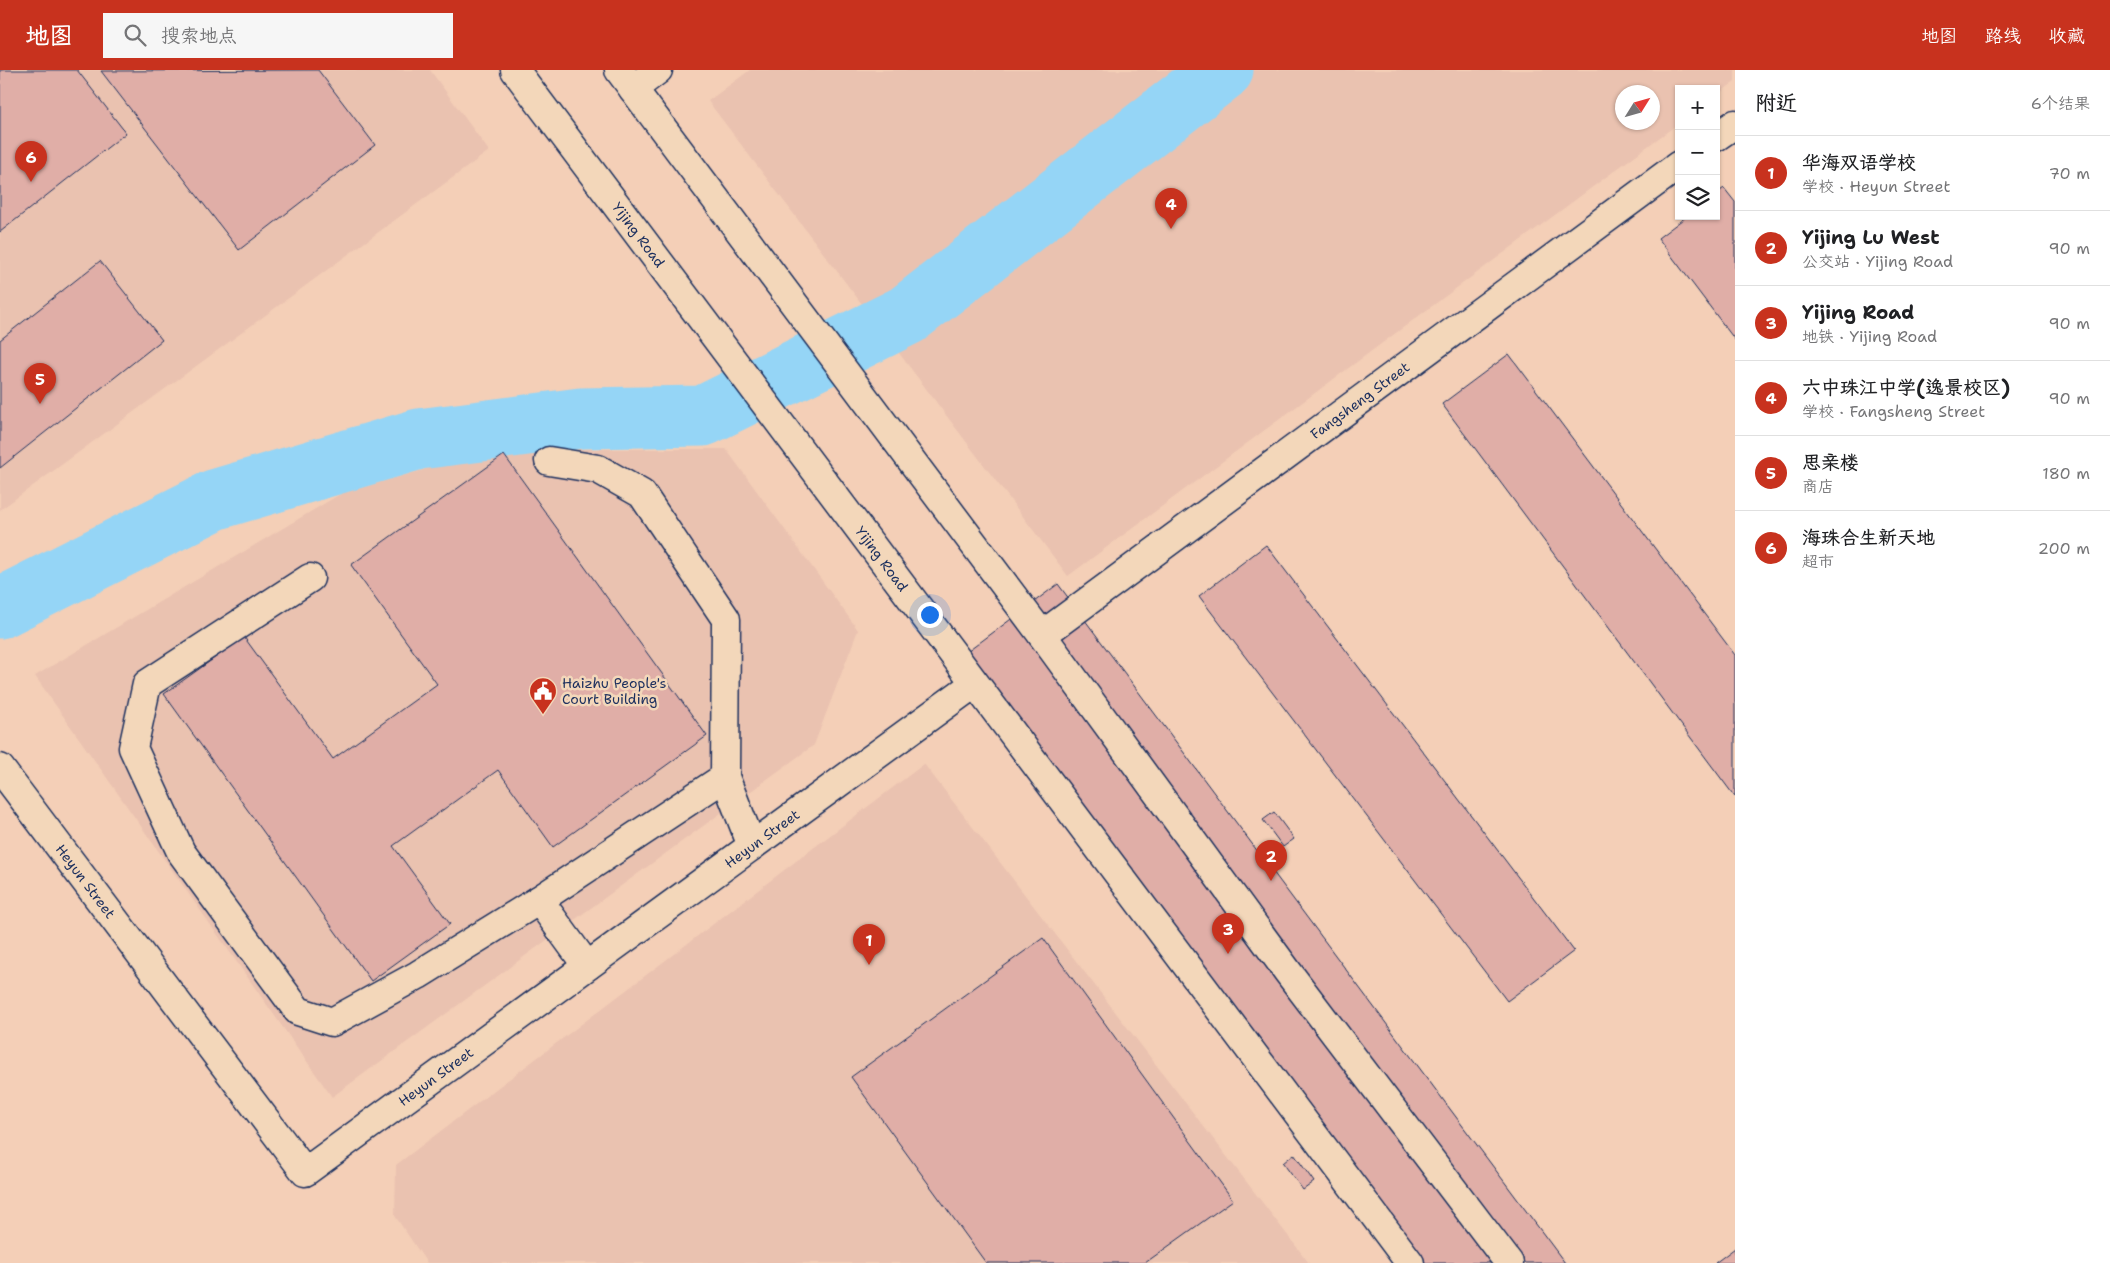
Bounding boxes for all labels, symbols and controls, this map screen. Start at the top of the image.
search box [103,13,453,58]
text: 地图 [25,20,73,52]
icon: search [121,21,149,49]
text: 搜索地点 [161,23,237,48]
text: 地图 [1921,24,1957,48]
text: 路线 [1985,24,2021,48]
text: 收藏 [2049,24,2085,48]
north arrow [1615,85,1660,130]
map controls [1675,85,1720,220]
button: + [1675,85,1720,130]
text: 附近 [1755,89,1797,117]
text: 6个结果 [2031,93,2090,114]
button: − [1675,130,1720,175]
pin: 6 [15,141,47,182]
text: 华海双语学校 [1802,150,1916,175]
text: 1 [1767,163,1775,184]
text: 70 m [2049,163,2090,184]
button: layers [1675,175,1720,220]
text: 学校 · Heyun Street [1802,176,1950,197]
pin: 4 [1155,188,1187,229]
street label: Yijing Road [608,199,669,271]
text: Yijing Lu West [1802,225,1939,250]
text: 2 [1765,238,1777,259]
text: 90 m [2049,238,2090,259]
text: 公交站 · Yijing Road [1802,251,1953,272]
text: Yijing Road [1802,300,1914,325]
text: 3 [1765,313,1777,334]
text: 90 m [2049,313,2090,334]
text: 地铁 · Yijing Road [1802,326,1937,347]
street label: Fangsheng Street [1307,358,1413,443]
pin: 5 [24,363,56,404]
text: 六中珠江中学(逸景校区) [1802,375,2010,400]
text: 4 [1765,388,1777,409]
text: 90 m [2049,388,2090,409]
text: 学校 · Fangsheng Street [1802,401,1985,422]
text: 思亲楼 [1802,450,1859,475]
text: 5 [1766,463,1776,484]
text: 180 m [2042,463,2090,484]
text: 商店 [1802,476,1834,497]
street label: Yijing Road [851,523,912,595]
text: 海珠合生新天地 [1802,525,1935,550]
text: 6 [1765,538,1777,559]
text: 200 m [2038,538,2090,559]
text: 超市 [1802,551,1834,572]
your location [917,602,943,628]
place label: Haizhu People's Court Building [562,674,666,708]
public building icon: Haizhu People's Court Building [528,676,558,715]
street label: Heyun Street [721,805,803,872]
pin: 2 [1255,840,1287,881]
street label: Heyun Street [52,841,119,922]
pin: 3 [1212,913,1244,954]
pin: 1 [853,924,885,965]
street label: Heyun Street [395,1043,477,1110]

